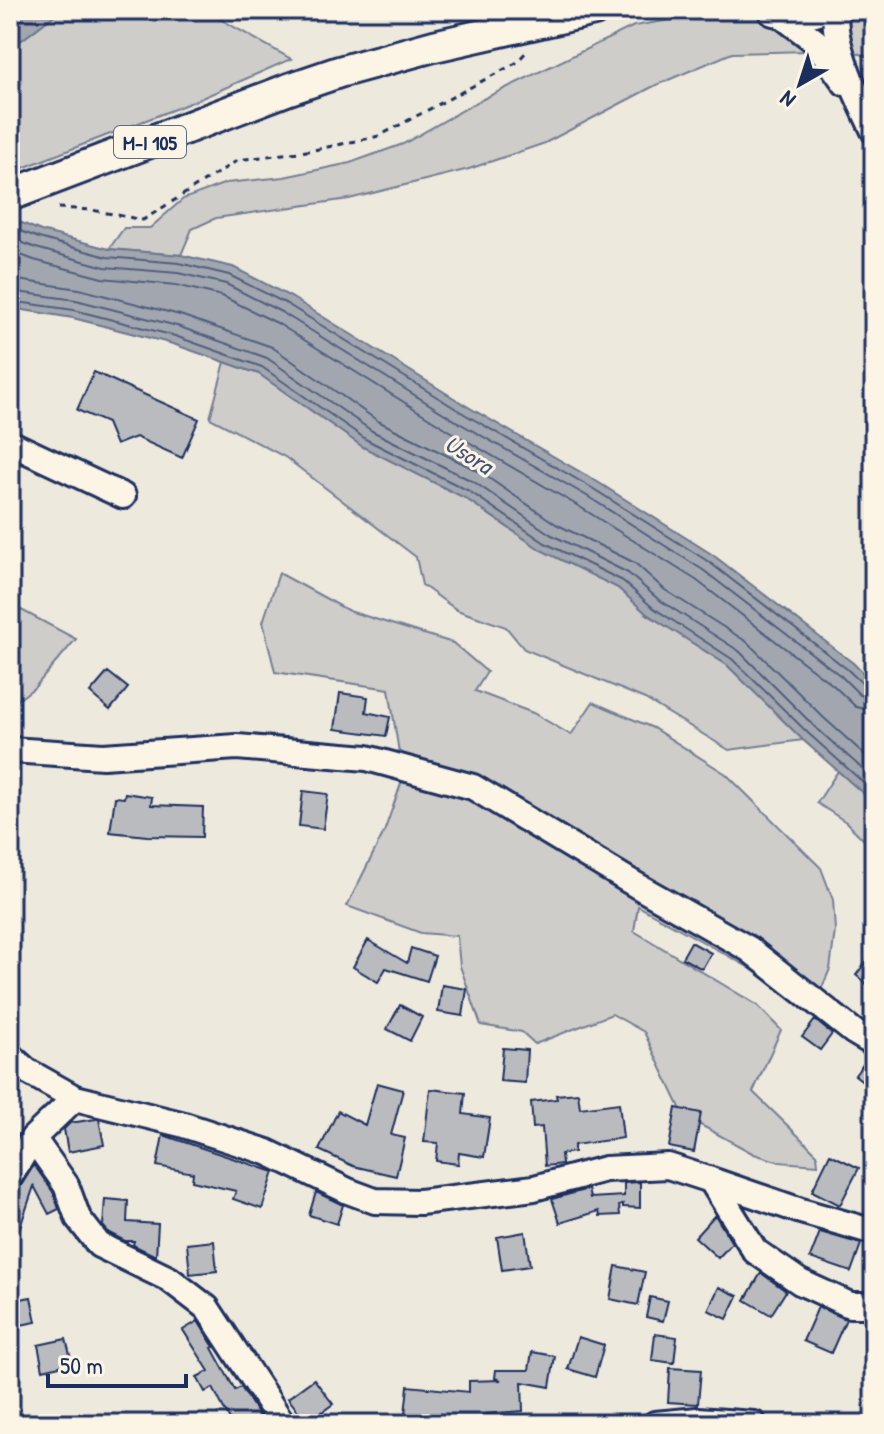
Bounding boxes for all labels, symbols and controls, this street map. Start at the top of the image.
north arrow [760,44,840,124]
text: N [773,84,801,115]
road number: M-I 105 [114,126,186,158]
water label: Usora [439,427,501,482]
scale bar [48,1338,186,1388]
text: 50 m [60,1349,103,1381]

